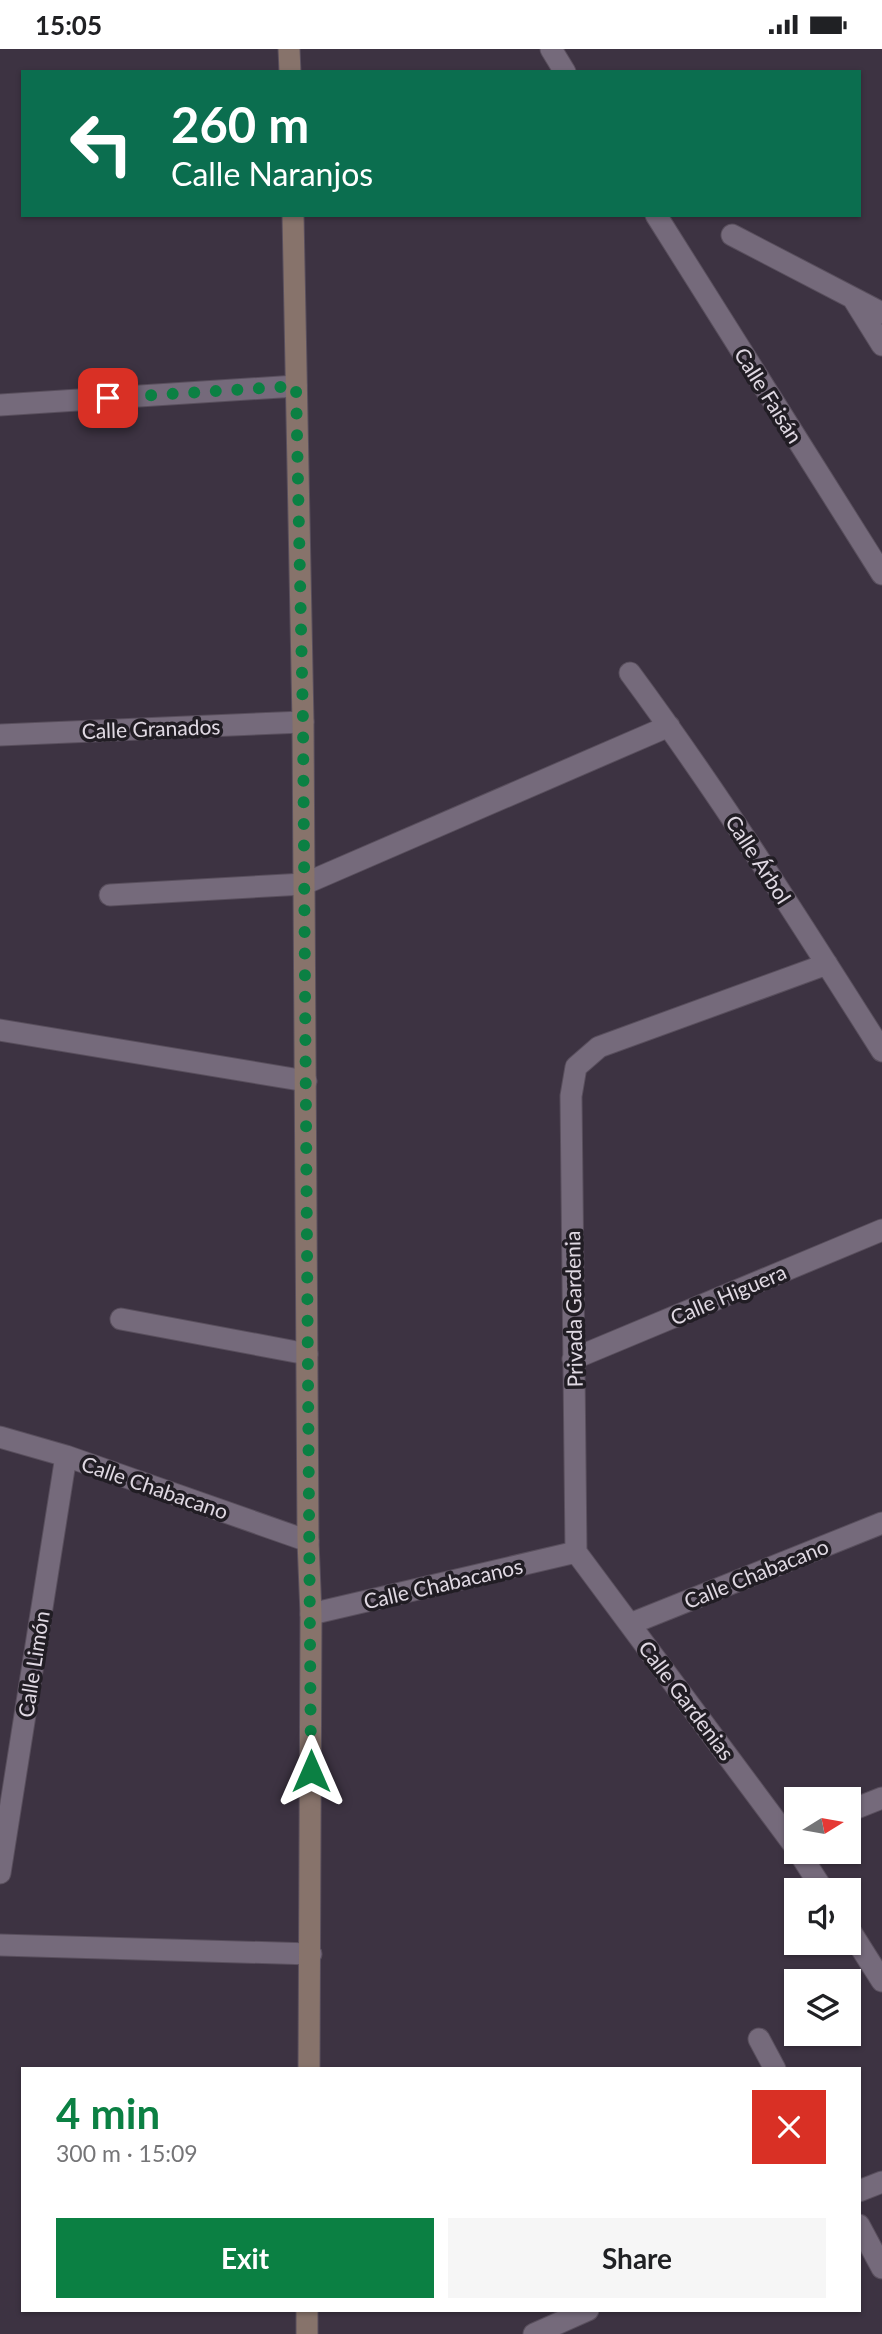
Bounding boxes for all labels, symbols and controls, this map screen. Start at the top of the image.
text: 15:05 [35,9,102,41]
text: 260 m [171,95,309,153]
icon: left [56,98,147,189]
text: Calle Naranjos [171,154,373,193]
street label: Calle Faisán [730,343,808,447]
pin [78,368,138,428]
icon: arrive [89,379,127,417]
street label: Calle Granados [81,713,221,743]
street label: Calle Árbol [721,810,797,908]
street label: Privada Gardenia [559,1230,587,1388]
street label: Calle Higuera [666,1258,790,1330]
street label: Calle Chabacano [78,1450,232,1524]
street label: Calle Chabacano [680,1533,832,1613]
street label: Calle Chabacanos [361,1553,525,1613]
street label: Calle Limón [12,1609,54,1719]
street label: Calle Gardenias [634,1635,740,1765]
position arrow [274,1734,348,1808]
north arrow [784,1787,861,1864]
map controls [784,1787,861,2046]
button: sound [784,1878,861,1955]
button: layers [784,1969,861,2046]
text: 4 min [56,2088,160,2138]
button: close [752,2090,826,2164]
text: 300 m · 15:09 [56,2139,198,2167]
button: Exit [56,2218,434,2298]
button: Share [448,2218,826,2298]

